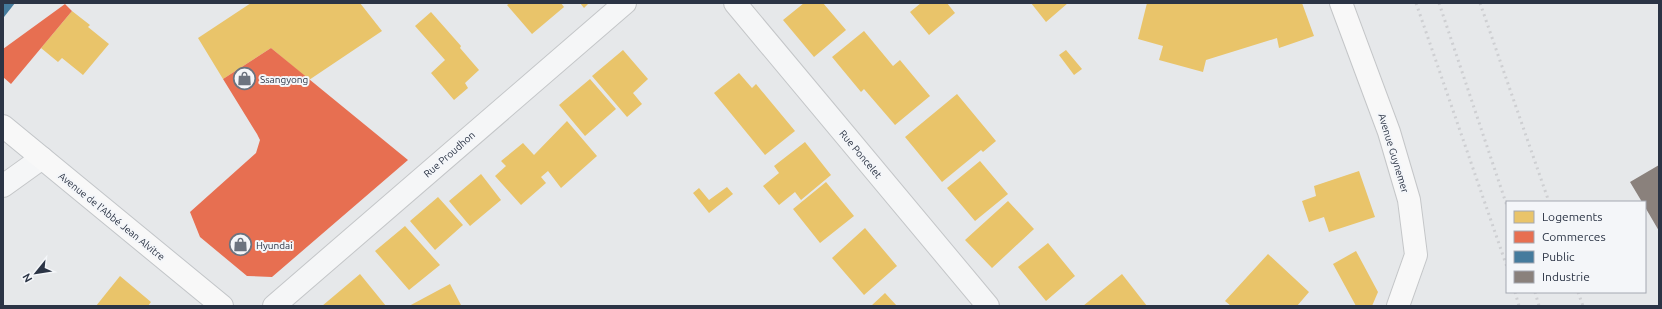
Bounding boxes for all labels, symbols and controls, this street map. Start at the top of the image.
shop icon: Ssangyong [232,66,258,92]
place label: Ssangyong [260,74,308,85]
street label: Avenue Guynemer [1376,112,1411,194]
street label: Rue Poncelet [837,128,884,181]
street label: Rue Proudhon [421,129,477,180]
street label: Avenue de l'Abbé Jean Alvitre [56,170,167,263]
legend [1506,201,1646,293]
text: Logements [1542,210,1602,223]
text: Commerces [1542,230,1606,243]
shop icon: Hyundai [227,232,253,258]
place label: Hyundai [256,240,293,251]
text: Public [1542,250,1575,263]
north arrow [16,253,56,293]
text: Industrie [1542,270,1590,283]
text: N [20,271,35,285]

